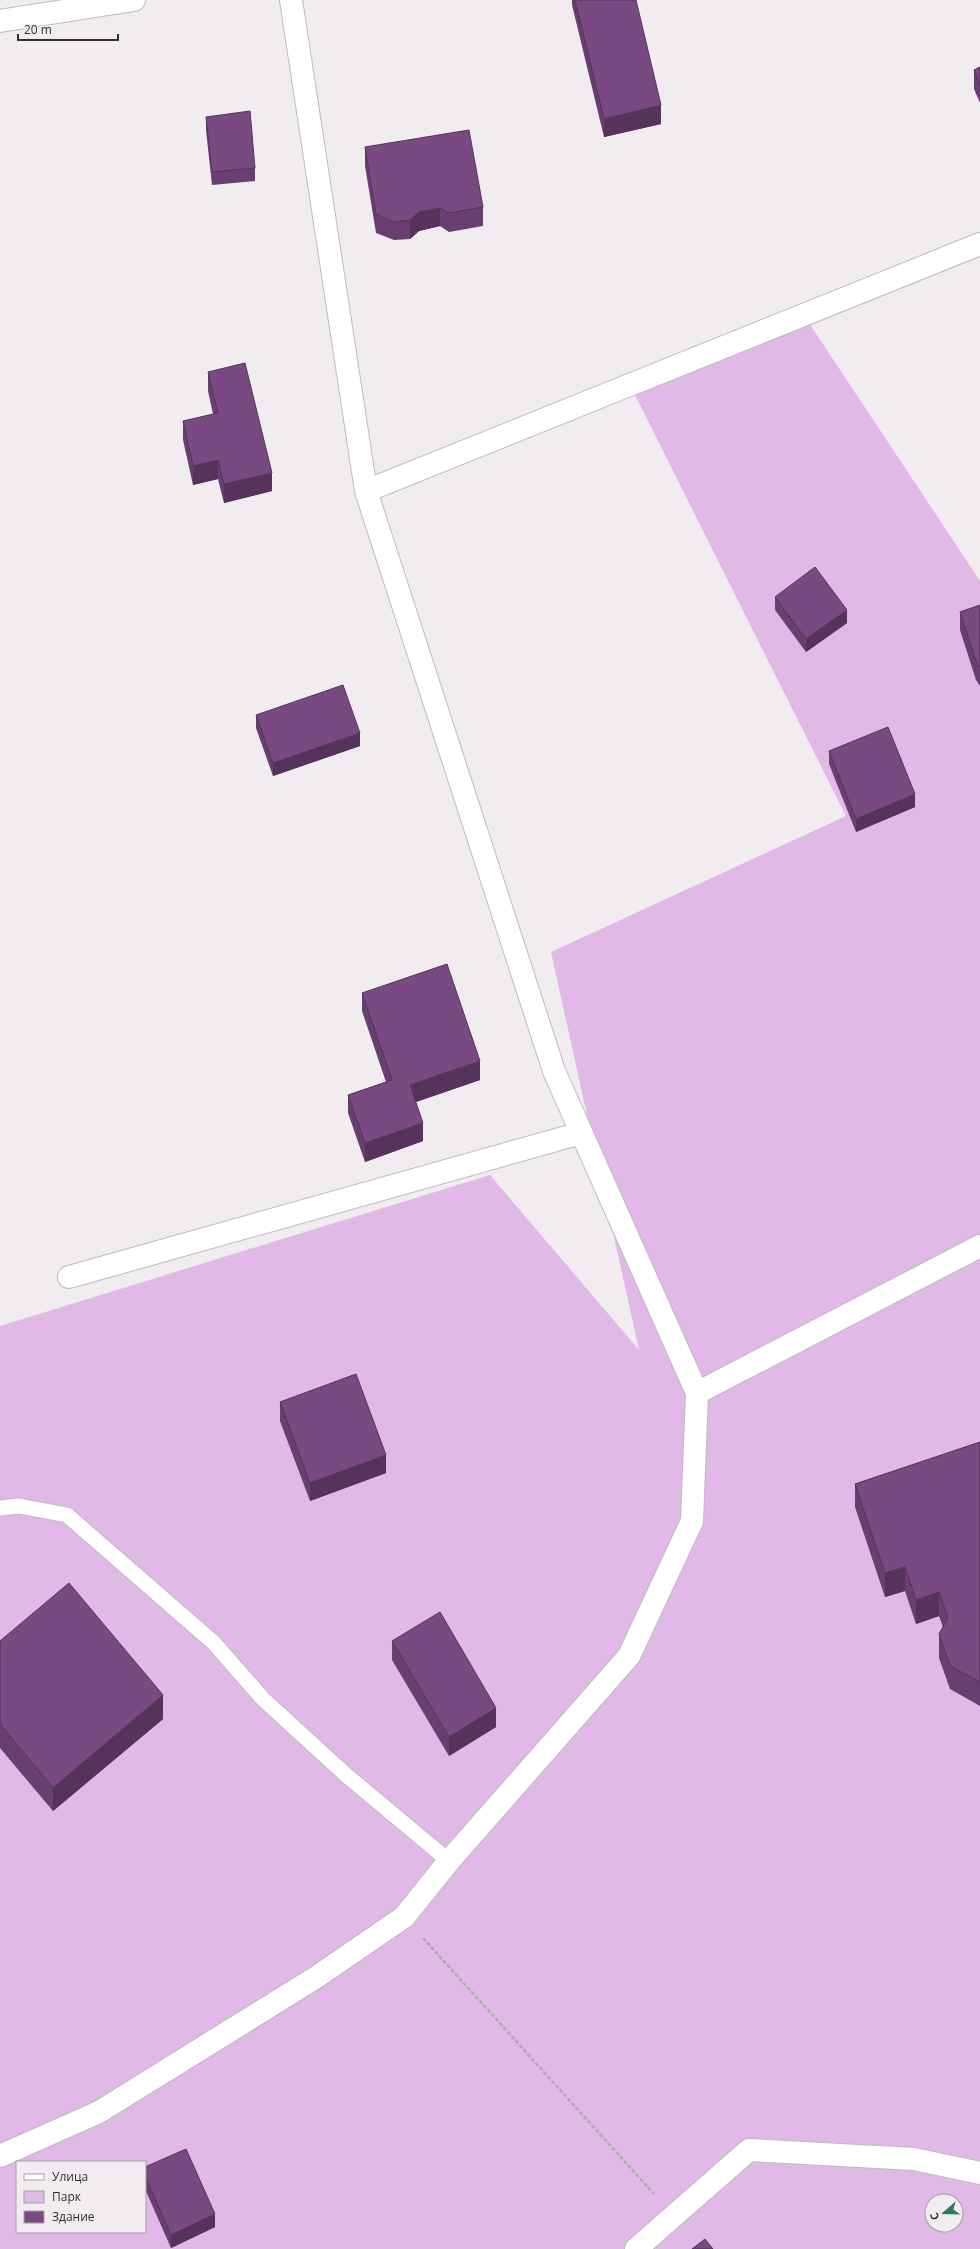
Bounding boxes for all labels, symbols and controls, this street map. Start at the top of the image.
scale bar [18,16,118,42]
text: 20 m [24,21,52,38]
legend [16,2161,146,2233]
text: Улица [52,2168,88,2185]
text: Парк [52,2188,82,2205]
north arrow [924,2193,964,2233]
text: Здание [52,2208,95,2225]
text: С [926,2211,942,2222]

